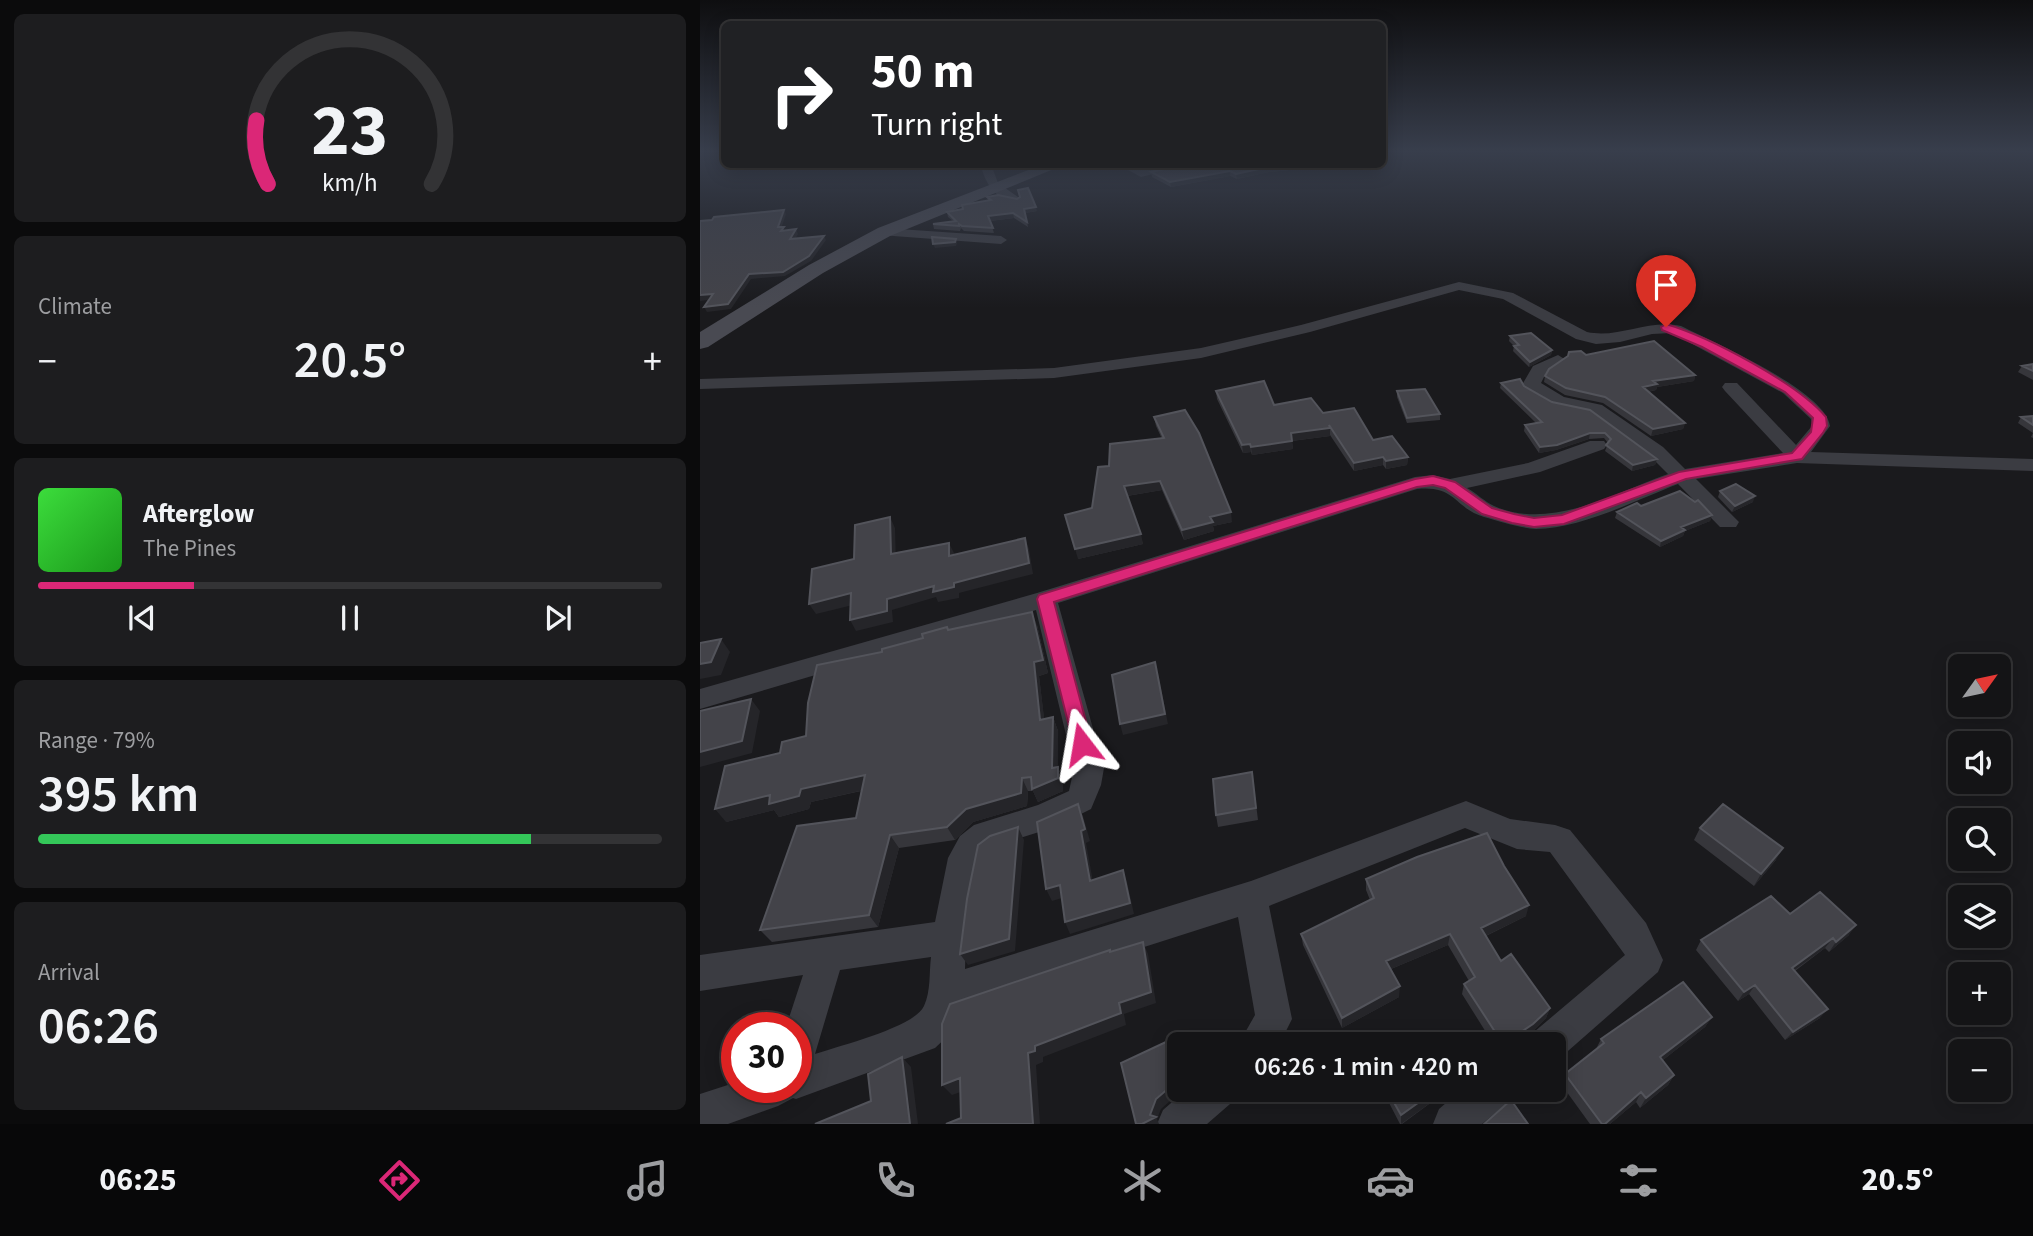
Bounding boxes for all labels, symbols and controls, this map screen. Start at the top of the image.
text: 50 m [871,37,975,107]
icon: right [756,49,847,140]
text: 23 [312,79,388,183]
text: Turn right [871,102,1002,148]
text: km/h [322,165,378,201]
pin [1636,255,1696,327]
icon: arrive [1647,266,1685,304]
text: Climate [38,290,112,323]
text: 20.5° [294,324,406,398]
text: − [38,335,57,389]
text: + [643,335,662,389]
text: Afterglow [143,495,254,532]
text: The Pines [143,532,236,565]
icon: previous [123,599,161,637]
icon: pause [331,599,369,637]
icon: next [539,599,577,637]
north arrow [1948,654,2011,718]
map controls [1948,654,2011,1102]
position arrow [1045,707,1119,781]
text: Range · 79% [38,724,155,757]
button: sound [1948,731,2011,794]
text: 395 km [38,758,199,832]
button: search [1948,808,2011,871]
button: layers [1948,885,2011,948]
text: Arrival [38,956,100,989]
button: + [1948,962,2011,1025]
text: 06:26 [38,990,159,1064]
speed limit sign: 30 [721,1012,812,1103]
button: − [1948,1039,2011,1102]
text: 06:26 · 1 min · 420 m [1254,1048,1479,1085]
icon: directions [375,1156,424,1205]
icon: music [623,1156,672,1205]
icon: phone [871,1156,920,1205]
icon: climate [1118,1156,1167,1205]
icon: car [1366,1156,1415,1205]
icon: filters [1614,1156,1663,1205]
text: 06:25 [99,1157,177,1203]
text: 20.5° [1862,1157,1934,1203]

